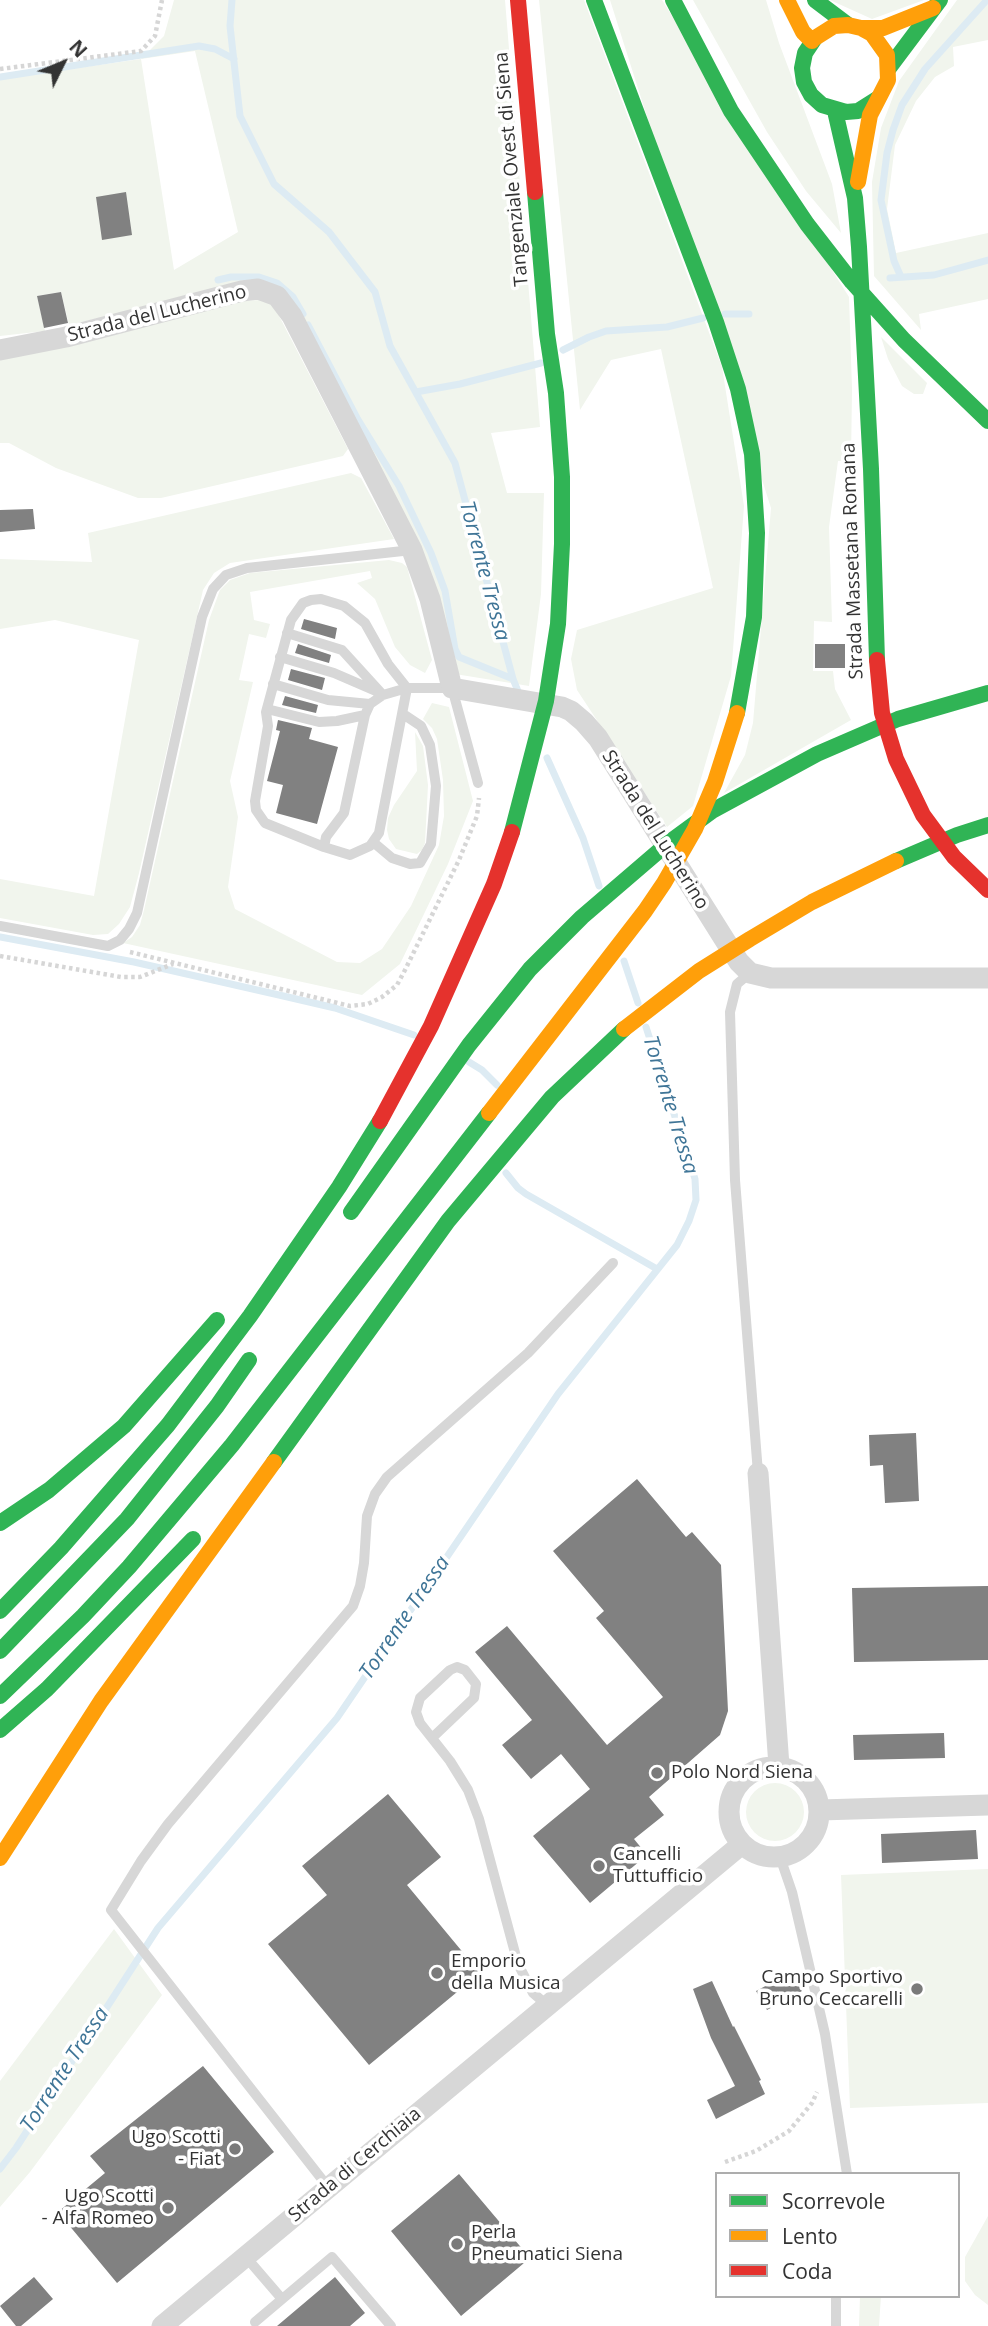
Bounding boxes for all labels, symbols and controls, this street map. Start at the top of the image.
north arrow [28,28,98,98]
text: N [64,34,93,63]
street label: Tangenziale Ovest di Siena [490,51,534,287]
street label: Strada del Lucherino [65,281,249,347]
street label: Strada Massetana Romana [837,442,869,680]
water label: Torrente Tressa [453,498,515,644]
street label: Strada del Lucherino [597,746,713,914]
water label: Torrente Tressa [637,1033,703,1177]
water label: Torrente Tressa [354,1551,456,1685]
place label: Polo Nord Siena [671,1762,813,1784]
marker: Polo Nord Siena [649,1765,665,1781]
place label: Cancelli Tuttufficio [613,1844,703,1888]
marker: Cancelli Tuttufficio [591,1858,607,1874]
place label: Emporio della Musica [451,1951,561,1995]
marker: Emporio della Musica [429,1965,445,1981]
place label: Campo Sportivo Bruno Ceccarelli [759,1967,903,2011]
marker: Campo Sportivo Bruno Ceccarelli [909,1981,925,1997]
water label: Torrente Tressa [15,2003,115,2137]
street label: Strada di Cerchiaia [284,2103,426,2227]
place label: Ugo Scotti - Fiat [131,2127,221,2171]
marker: Ugo Scotti - Fiat [227,2141,243,2157]
legend [715,2172,960,2298]
place label: Ugo Scotti - Alfa Romeo [41,2186,154,2230]
text: Scorrevole [782,2187,885,2215]
marker: Ugo Scotti - Alfa Romeo [160,2200,176,2216]
place label: Perla Pneumatici Siena [471,2222,623,2266]
text: Lento [782,2222,838,2250]
marker: Perla Pneumatici Siena [449,2236,465,2252]
text: Coda [782,2257,832,2285]

